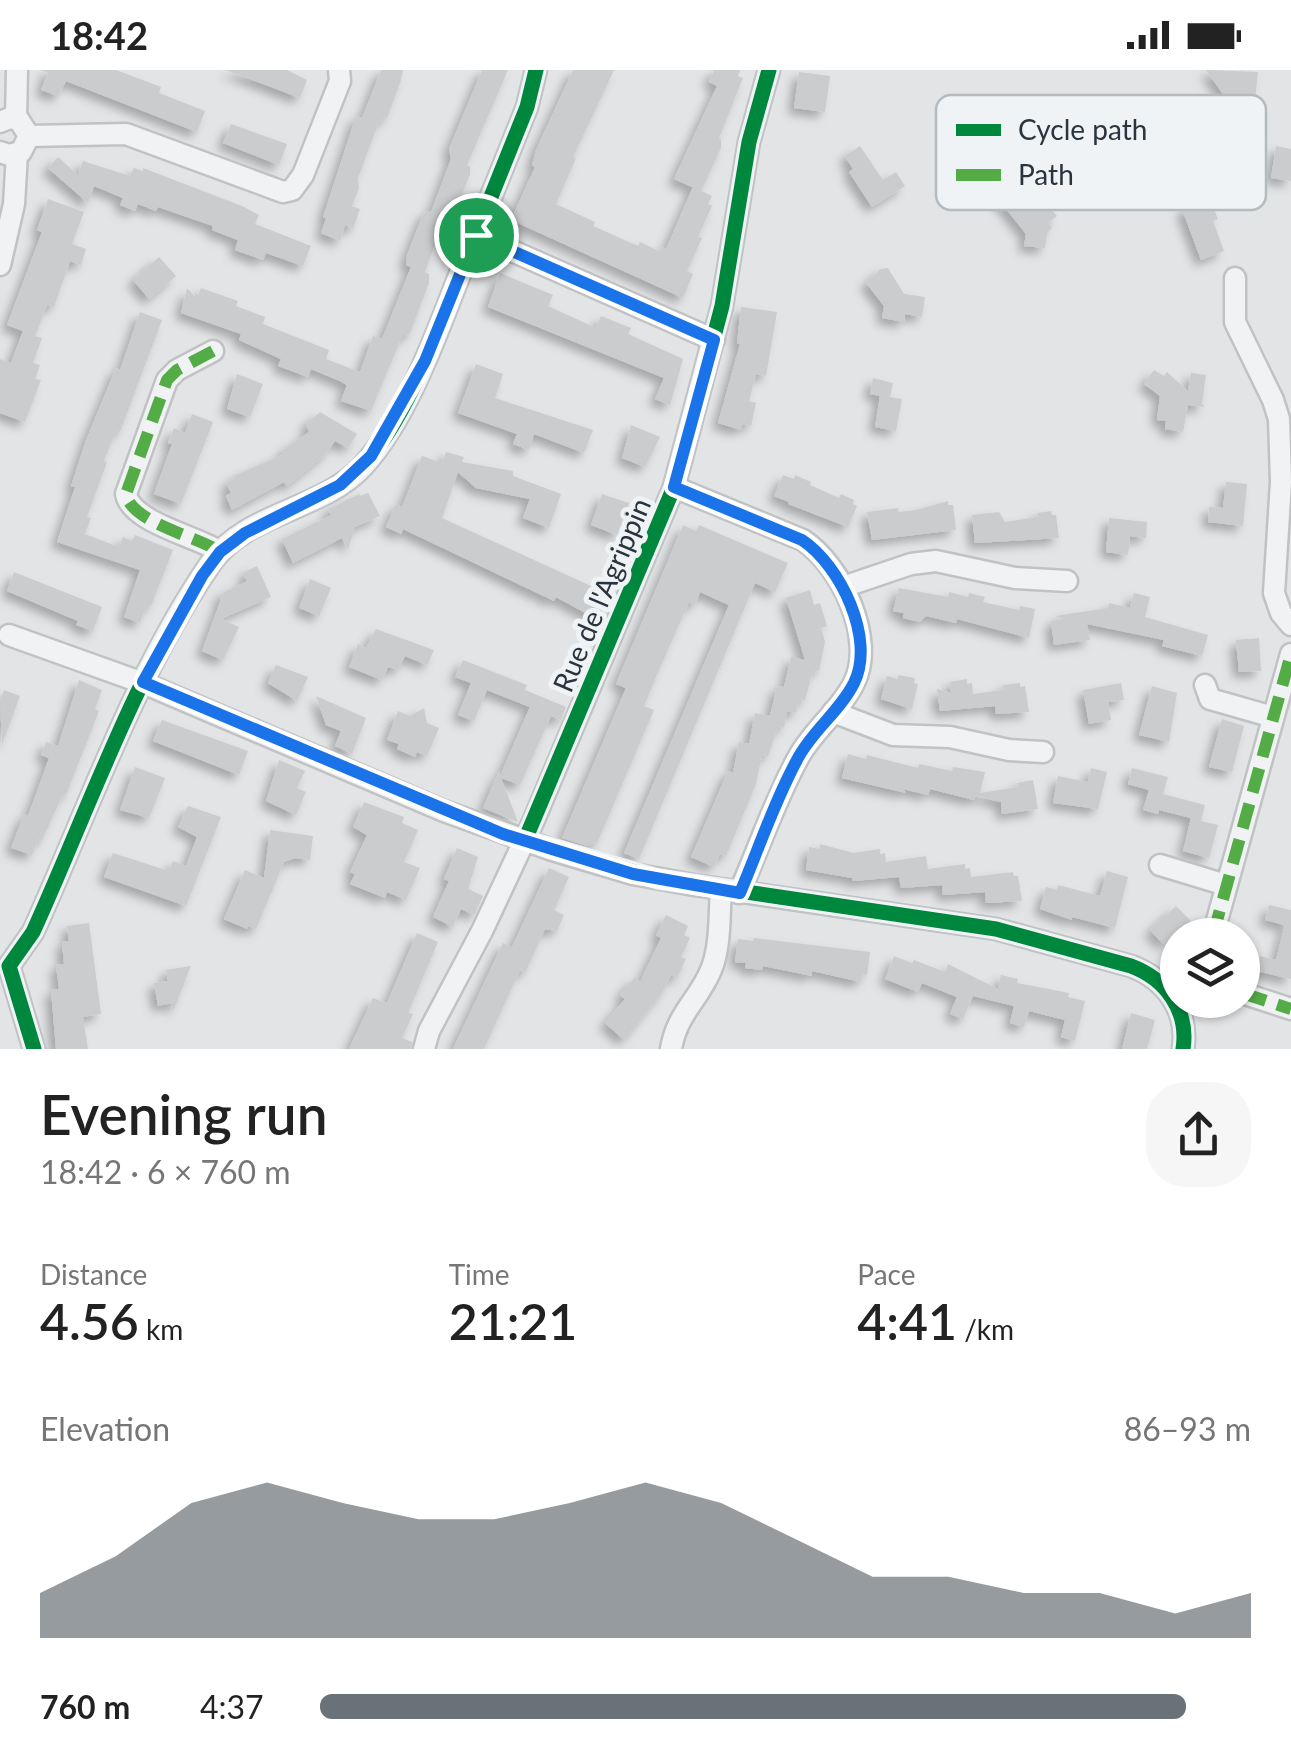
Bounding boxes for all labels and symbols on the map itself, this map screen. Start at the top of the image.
legend [936,95,1266,210]
text: Cycle path [1018,112,1147,146]
text: Path [1018,157,1074,191]
pin [434,193,519,278]
street label: Rue de l'Agrippin [545,493,657,697]

